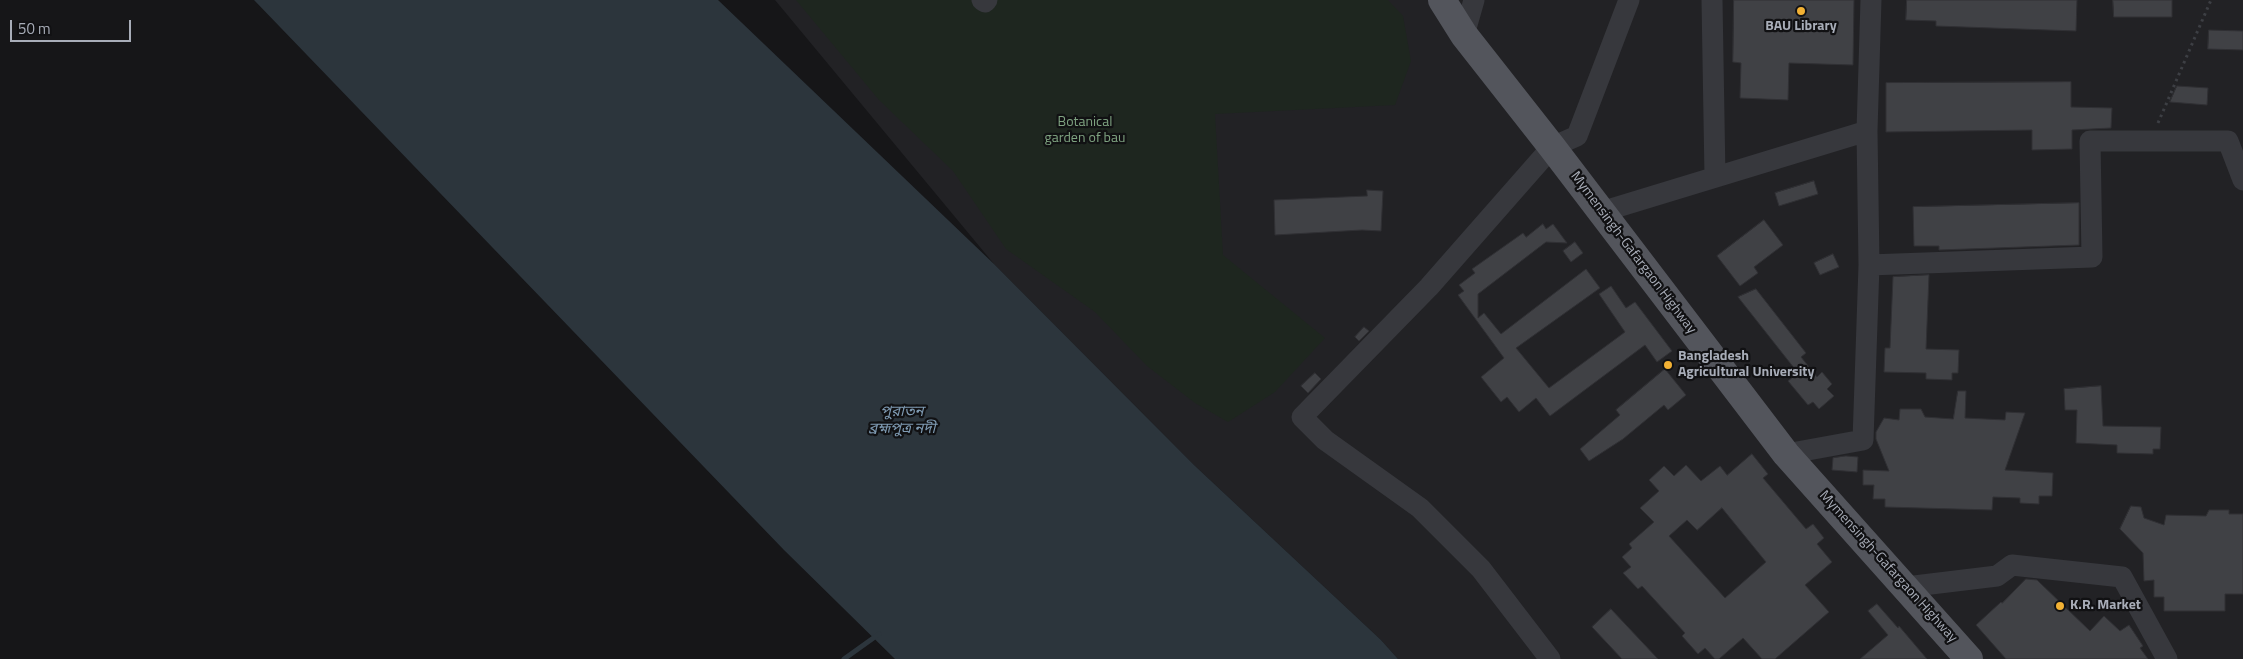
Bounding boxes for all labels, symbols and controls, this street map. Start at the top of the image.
marker: BAU Library [1795,5,1807,17]
scale bar [12,10,134,42]
text: 50 m [18,17,51,40]
place label: BAU Library [1765,19,1837,35]
park label: Botanical garden of bau [1045,115,1125,148]
street label: Mymensingh-Gafargaon Highway [1567,169,1699,337]
place label: Bangladesh Agricultural University [1678,349,1814,382]
marker: Bangladesh Agricultural University [1662,359,1674,371]
water label: পুরাতন ব্রহ্মপুত্র নদী [868,403,936,438]
street label: Mymensingh-Gafargaon Highway [1815,488,1961,646]
place label: K.R. Market [2070,598,2141,614]
marker: K.R. Market [2054,600,2066,612]

